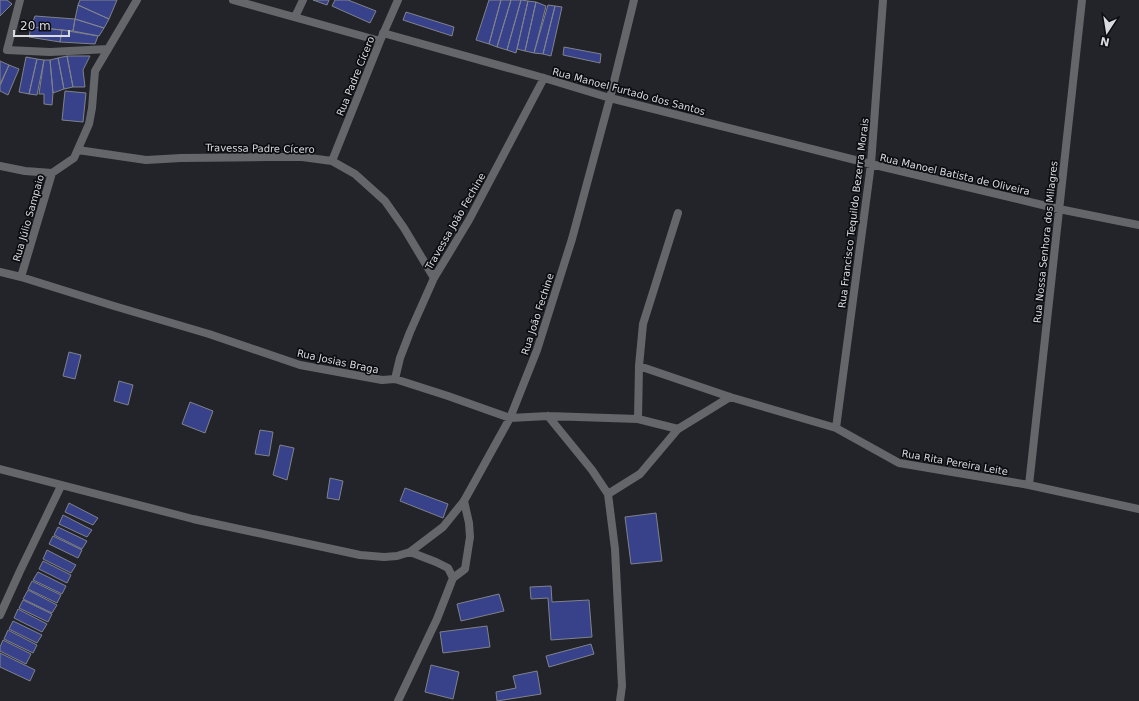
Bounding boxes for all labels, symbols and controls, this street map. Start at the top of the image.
scale bar [14,12,69,38]
north arrow [1087,12,1127,52]
text: 20 m [20,19,51,33]
text: N [1099,34,1111,49]
street label: Rua Padre Cícero [334,35,376,118]
street label: Rua Manoel Furtado dos Santos [551,66,706,117]
street label: Rua Francisco Tequildo Bezerra Morais [836,117,871,309]
street label: Travessa Padre Cícero [204,142,315,155]
street label: Rua Manoel Batista de Oliveira [879,152,1031,197]
street label: Rua Nossa Senhora dos Milagres [1032,160,1059,324]
street label: Travessa João Fechine [423,171,488,272]
street label: Rua Júlio Sampaio [11,173,46,263]
street label: Rua João Fechine [519,272,556,356]
street label: Rua Josias Braga [296,347,380,376]
street label: Rua Rita Pereira Leite [901,448,1009,477]

